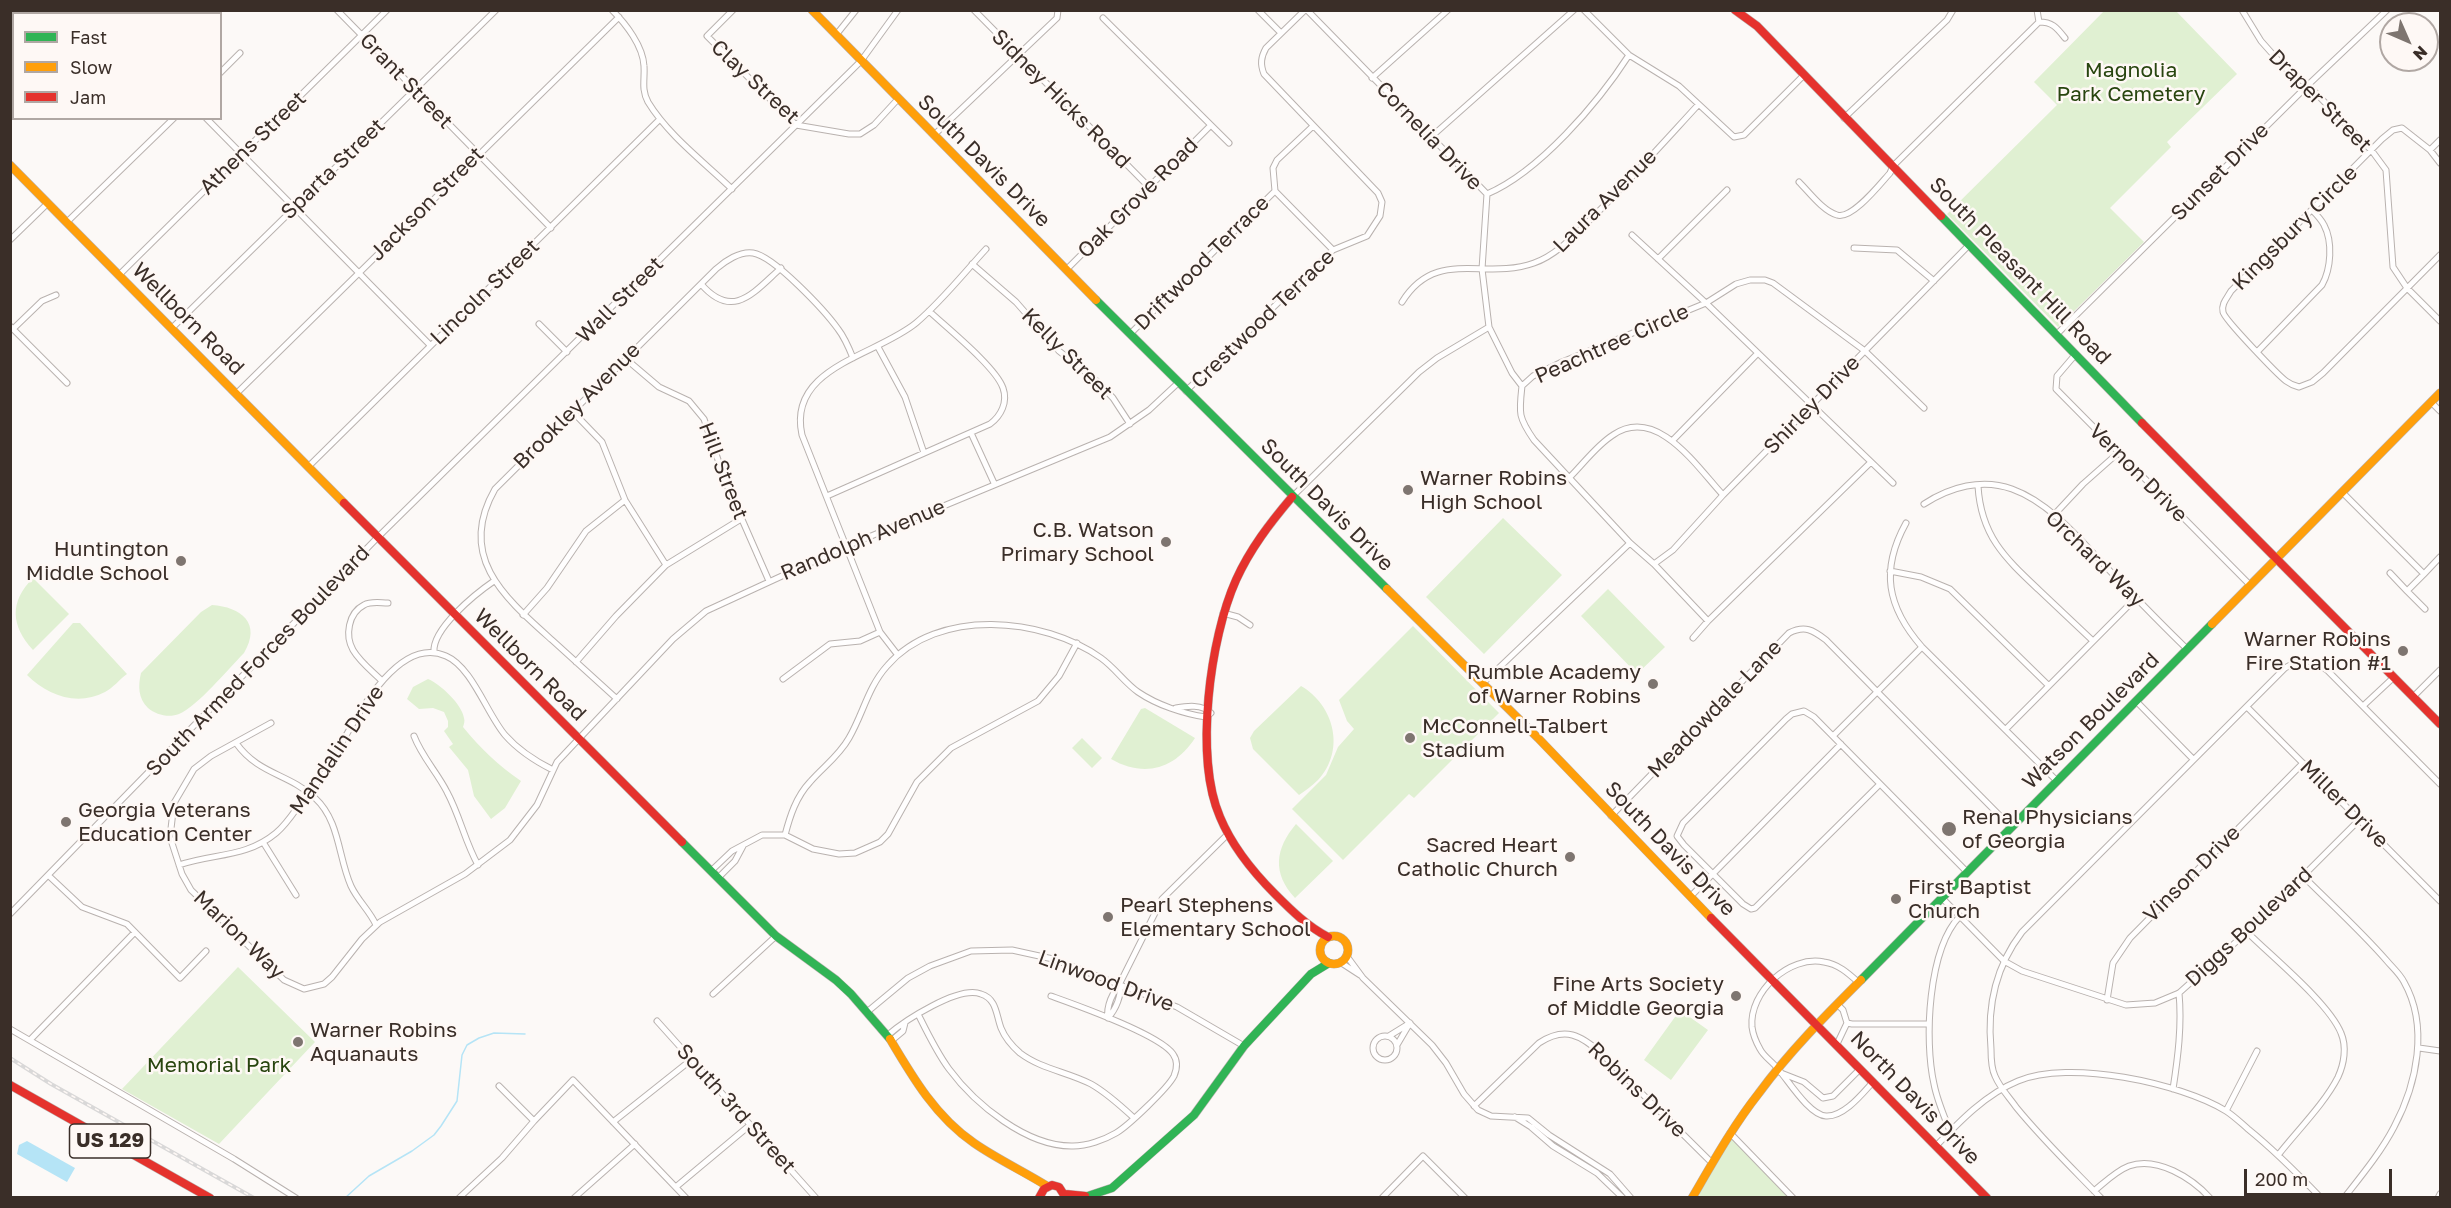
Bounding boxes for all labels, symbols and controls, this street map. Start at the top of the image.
legend [12,12,222,120]
north arrow [2379,12,2439,72]
street label: Sidney Hicks Road [986,24,1136,174]
text: Fast [70,26,107,48]
street label: Grant Street [354,28,458,134]
street label: Clay Street [706,35,804,129]
text: N [2409,42,2432,65]
street label: Draper Street [2263,44,2377,158]
text: Slow [70,56,112,78]
park label: Magnolia Park Cemetery [2056,57,2206,107]
street label: Cornelia Drive [1371,76,1487,196]
text: Jam [70,86,106,108]
street label: Athens Street [195,86,311,200]
street label: South Davis Drive [912,89,1056,233]
street label: Sparta Street [276,113,390,225]
street label: Sunset Drive [2166,118,2274,226]
street label: Oak Grove Road [1073,133,1203,263]
street label: Jackson Street [365,142,489,266]
street label: Laura Avenue [1548,144,1662,258]
street label: Kingsbury Circle [2227,160,2363,296]
street label: South Pleasant Hill Road [1924,172,2116,370]
street label: Driftwood Terrace [1129,190,1275,336]
street label: Lincoln Street [425,234,545,350]
street label: Crestwood Terrace [1186,244,1340,394]
street label: Wall Street [571,251,669,349]
street label: Wellborn Road [127,258,249,380]
street label: Peachtree Circle [1531,299,1693,389]
street label: Kelly Street [1016,303,1118,405]
street label: Brookley Avenue [509,338,645,474]
street label: Shirley Drive [1759,350,1865,460]
street label: Hill Street [693,419,753,523]
street label: Vernon Drive [2084,419,2192,527]
street label: South Davis Drive [1255,433,1399,577]
place label: Warner Robins High School [1420,465,1567,515]
marker: Warner Robins High School [1401,483,1415,497]
street label: Randolph Avenue [777,494,949,586]
street label: Orchard Way [2040,505,2150,613]
place label: C.B. Watson Primary School [1000,517,1154,567]
marker: C.B. Watson Primary School [1159,535,1173,549]
place label: Huntington Middle School [26,536,169,586]
street label: South Armed Forces Boulevard [141,540,375,782]
marker: Huntington Middle School [174,554,188,568]
street label: Wellborn Road [469,604,591,726]
place label: Warner Robins Fire Station #1 [2244,626,2391,676]
street label: Meadowdale Lane [1643,635,1787,783]
marker: Warner Robins Fire Station #1 [2396,644,2410,658]
street label: Watson Boulevard [2017,647,2165,795]
place label: Rumble Academy of Warner Robins [1467,659,1641,709]
marker: Rumble Academy of Warner Robins [1646,677,1660,691]
street label: Mandalin Drive [285,681,389,819]
place label: McConnell-Talbert Stadium [1422,713,1608,763]
marker: McConnell-Talbert Stadium [1403,731,1417,745]
street label: Miller Drive [2295,755,2393,853]
street label: South Davis Drive [1599,776,1741,922]
place label: Georgia Veterans Education Center [78,797,252,847]
place label: Renal Physicians of Georgia [1962,804,2133,854]
marker: Georgia Veterans Education Center [59,815,73,829]
marker: Renal Physicians of Georgia [1940,820,1958,838]
street label: Vinson Drive [2138,820,2246,928]
place label: Sacred Heart Catholic Church [1397,832,1558,882]
marker: Sacred Heart Catholic Church [1563,850,1577,864]
street label: Diggs Boulevard [2180,862,2318,992]
place label: First Baptist Church [1908,874,2032,924]
street label: Marion Way [188,885,290,985]
place label: Pearl Stephens Elementary School [1120,892,1311,942]
marker: First Baptist Church [1889,892,1903,906]
marker: Pearl Stephens Elementary School [1101,910,1115,924]
street label: Linwood Drive [1035,945,1177,1017]
place label: Fine Arts Society of Middle Georgia [1547,971,1724,1021]
marker: Fine Arts Society of Middle Georgia [1729,989,1743,1003]
place label: Warner Robins Aquanauts [310,1017,457,1067]
street label: North Davis Drive [1845,1026,1985,1170]
marker: Warner Robins Aquanauts [291,1035,305,1049]
street label: Robins Drive [1583,1037,1691,1143]
street label: South 3rd Street [671,1039,801,1179]
park label: Memorial Park [147,1052,291,1078]
road number: US 129 [70,1124,150,1158]
scale bar [2247,1157,2396,1195]
text: 200 m [2255,1168,2308,1190]

